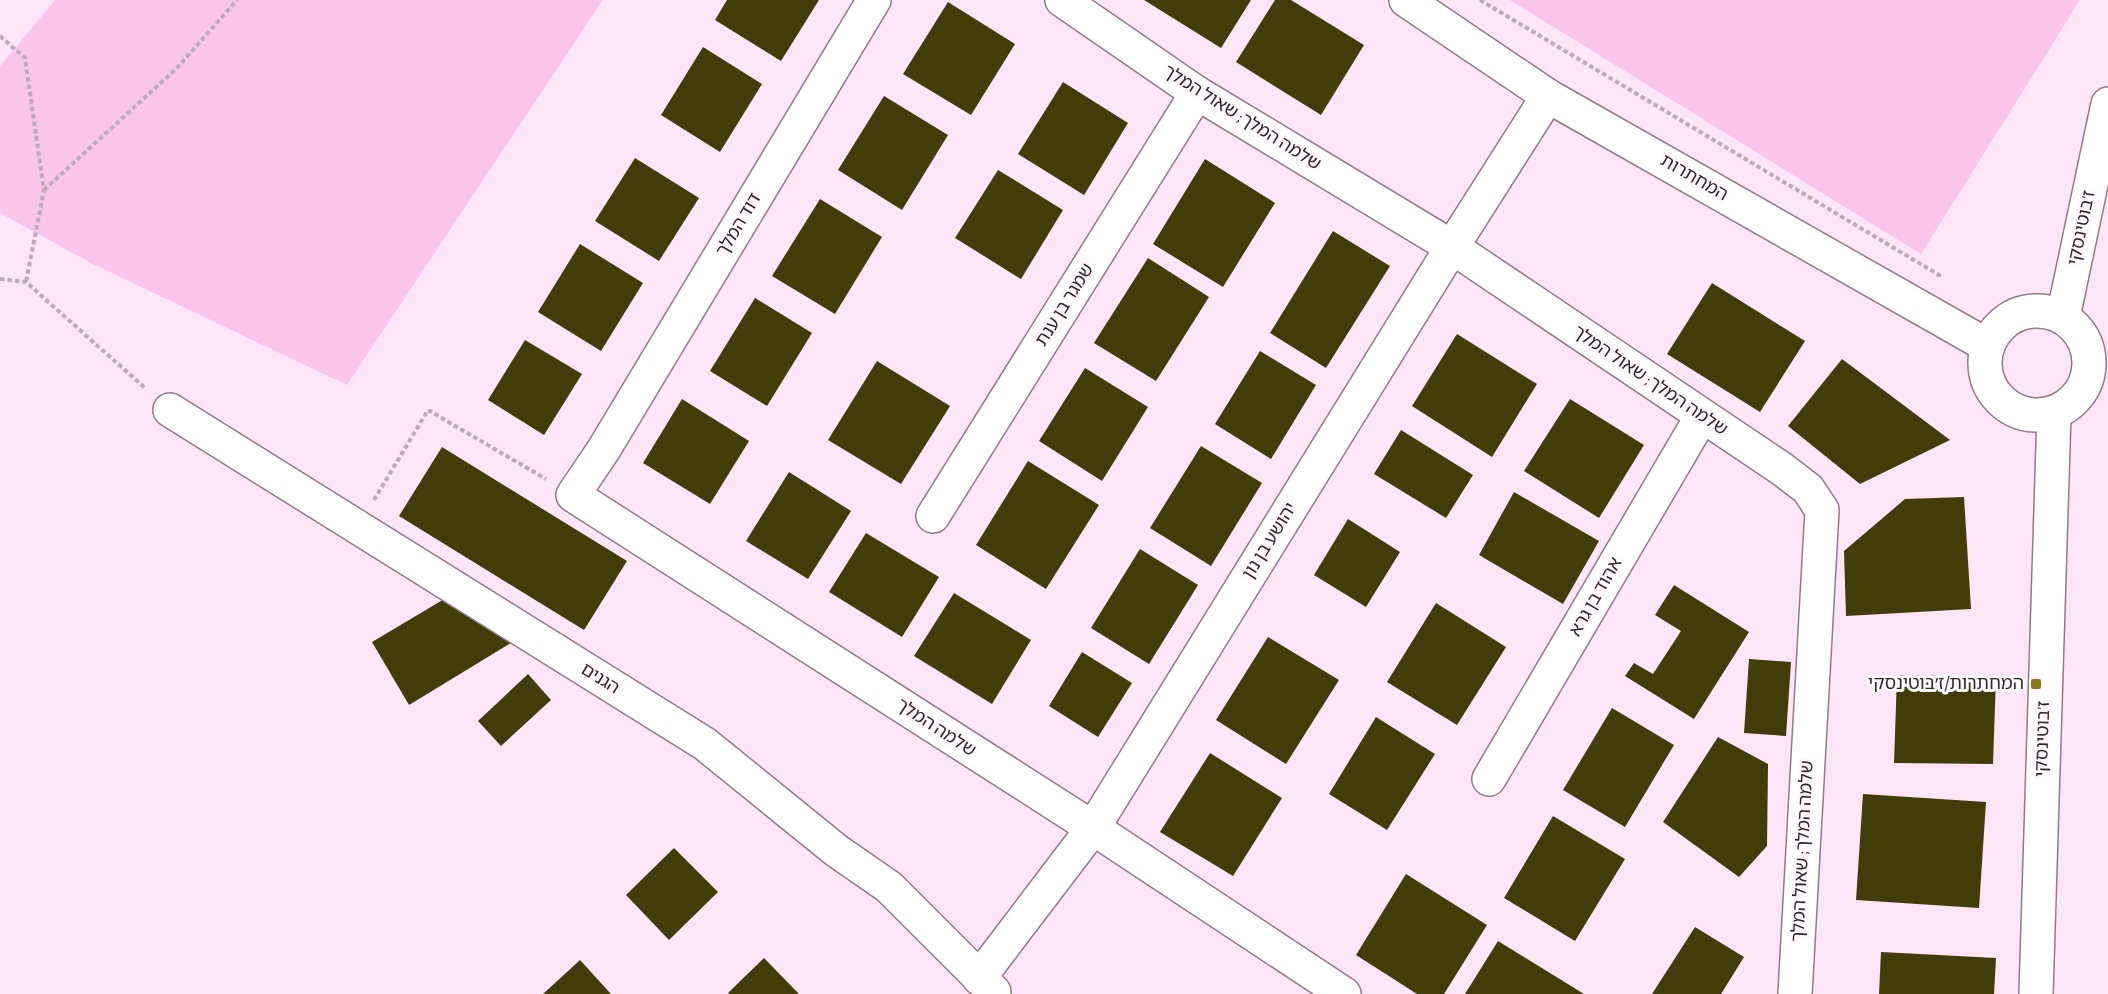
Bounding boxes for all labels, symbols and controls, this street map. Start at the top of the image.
street label: שלמה המלך; שאול המלך [1160,61,1324,174]
street label: המחתרות [1657,152,1731,204]
street label: ז'בוטינסקי [2065,189,2099,267]
street label: דוד המלך [712,190,765,260]
street label: שמגר בן ענת [1033,261,1097,349]
street label: שלמה המלך; שאול המלך [1570,322,1731,439]
street label: יהושע בן נון [1240,500,1300,582]
street label: אהוד בן גרא [1566,555,1626,639]
street label: הגנים [578,660,622,698]
place label: המחתרות/ז׳בוטינסקי [1868,675,2024,693]
marker: המחתרות/ז׳בוטינסקי [2029,677,2043,691]
street label: שלמה המלך [893,695,979,760]
street label: ז'בוטינסקי [2033,701,2053,777]
street label: שלמה המלך; שאול המלך [1788,760,1817,942]

